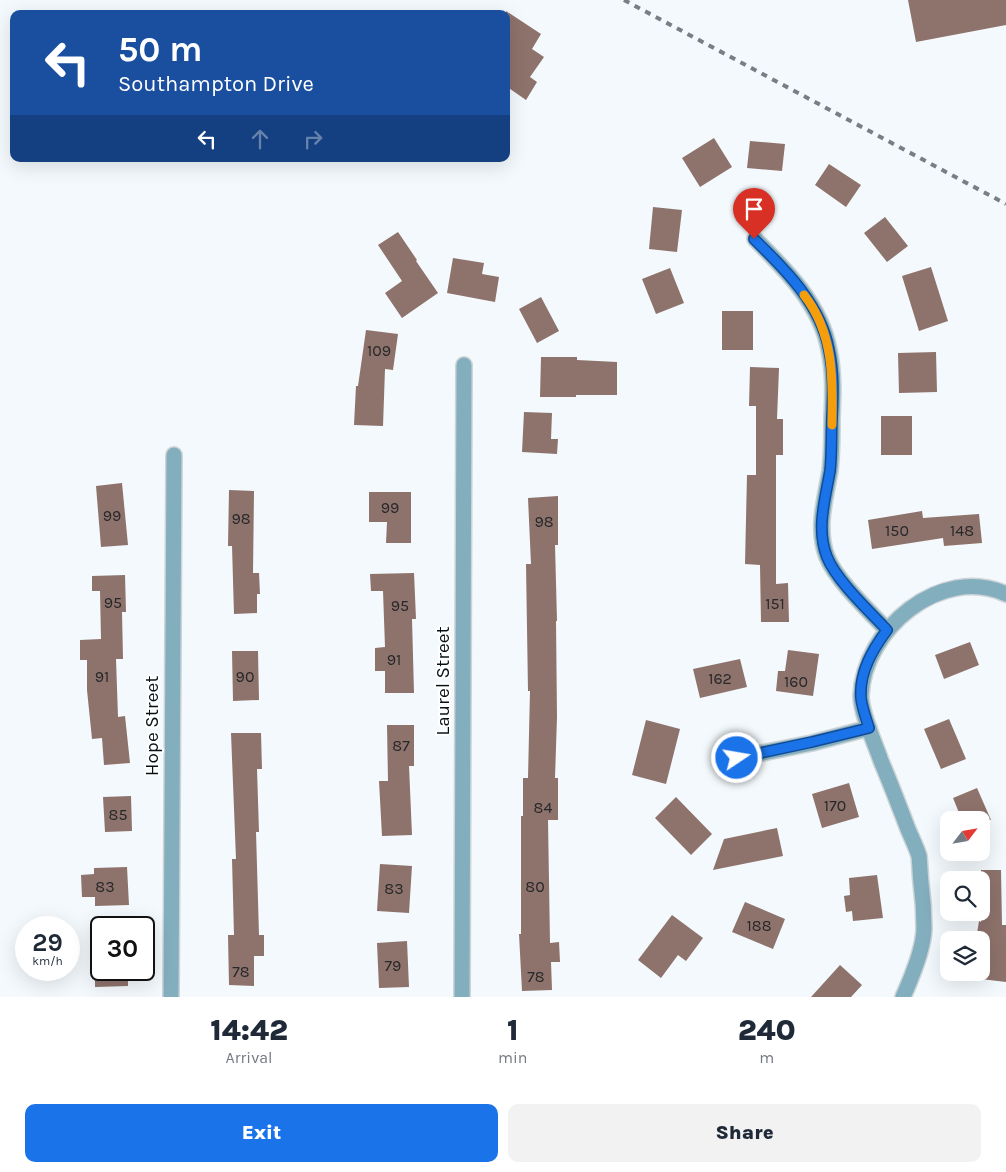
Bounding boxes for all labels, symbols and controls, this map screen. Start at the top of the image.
text: 50 m [118,29,203,70]
icon: left [35,30,100,95]
text: Southampton Drive [118,71,314,97]
icon: left [193,125,221,153]
icon: ahead [246,125,274,153]
icon: right [299,125,327,153]
pin [733,188,775,239]
icon: arrive [740,195,768,223]
house number: 109 [367,341,391,360]
house number: 99 [381,498,399,517]
house number: 99 [103,506,121,525]
house number: 98 [231,509,251,528]
house number: 98 [534,512,554,531]
house number: 150 [885,521,909,540]
house number: 148 [950,521,974,540]
house number: 95 [104,593,122,612]
house number: 151 [765,594,785,613]
house number: 95 [391,596,409,615]
street label: Laurel Street [432,626,454,736]
house number: 91 [387,650,401,669]
house number: 91 [95,667,109,686]
house number: 90 [236,667,254,686]
house number: 162 [708,669,732,688]
house number: 160 [784,672,808,691]
street label: Hope Street [141,676,163,776]
position arrow [710,731,762,783]
house number: 87 [392,736,410,755]
house number: 170 [824,796,846,815]
house number: 84 [534,798,552,817]
house number: 85 [109,805,127,824]
north arrow [940,811,990,861]
map controls [940,811,990,981]
button: search [940,871,990,921]
house number: 83 [95,877,115,896]
house number: 80 [525,877,545,896]
house number: 83 [384,879,404,898]
speed limit sign: 30 [90,916,155,981]
house number: 188 [747,916,771,935]
text: 29 [32,928,63,957]
button: layers [940,931,990,981]
text: km/h [32,954,63,968]
house number: 79 [385,956,401,975]
house number: 78 [232,962,250,981]
house number: 78 [527,967,545,986]
text: 14:42 [210,1012,288,1048]
text: 1 [507,1012,519,1048]
text: 240 [738,1012,796,1048]
text: Arrival [226,1048,272,1067]
text: min [498,1048,528,1067]
text: m [759,1048,774,1067]
button: Exit [25,1104,498,1162]
button: Share [508,1104,981,1162]

